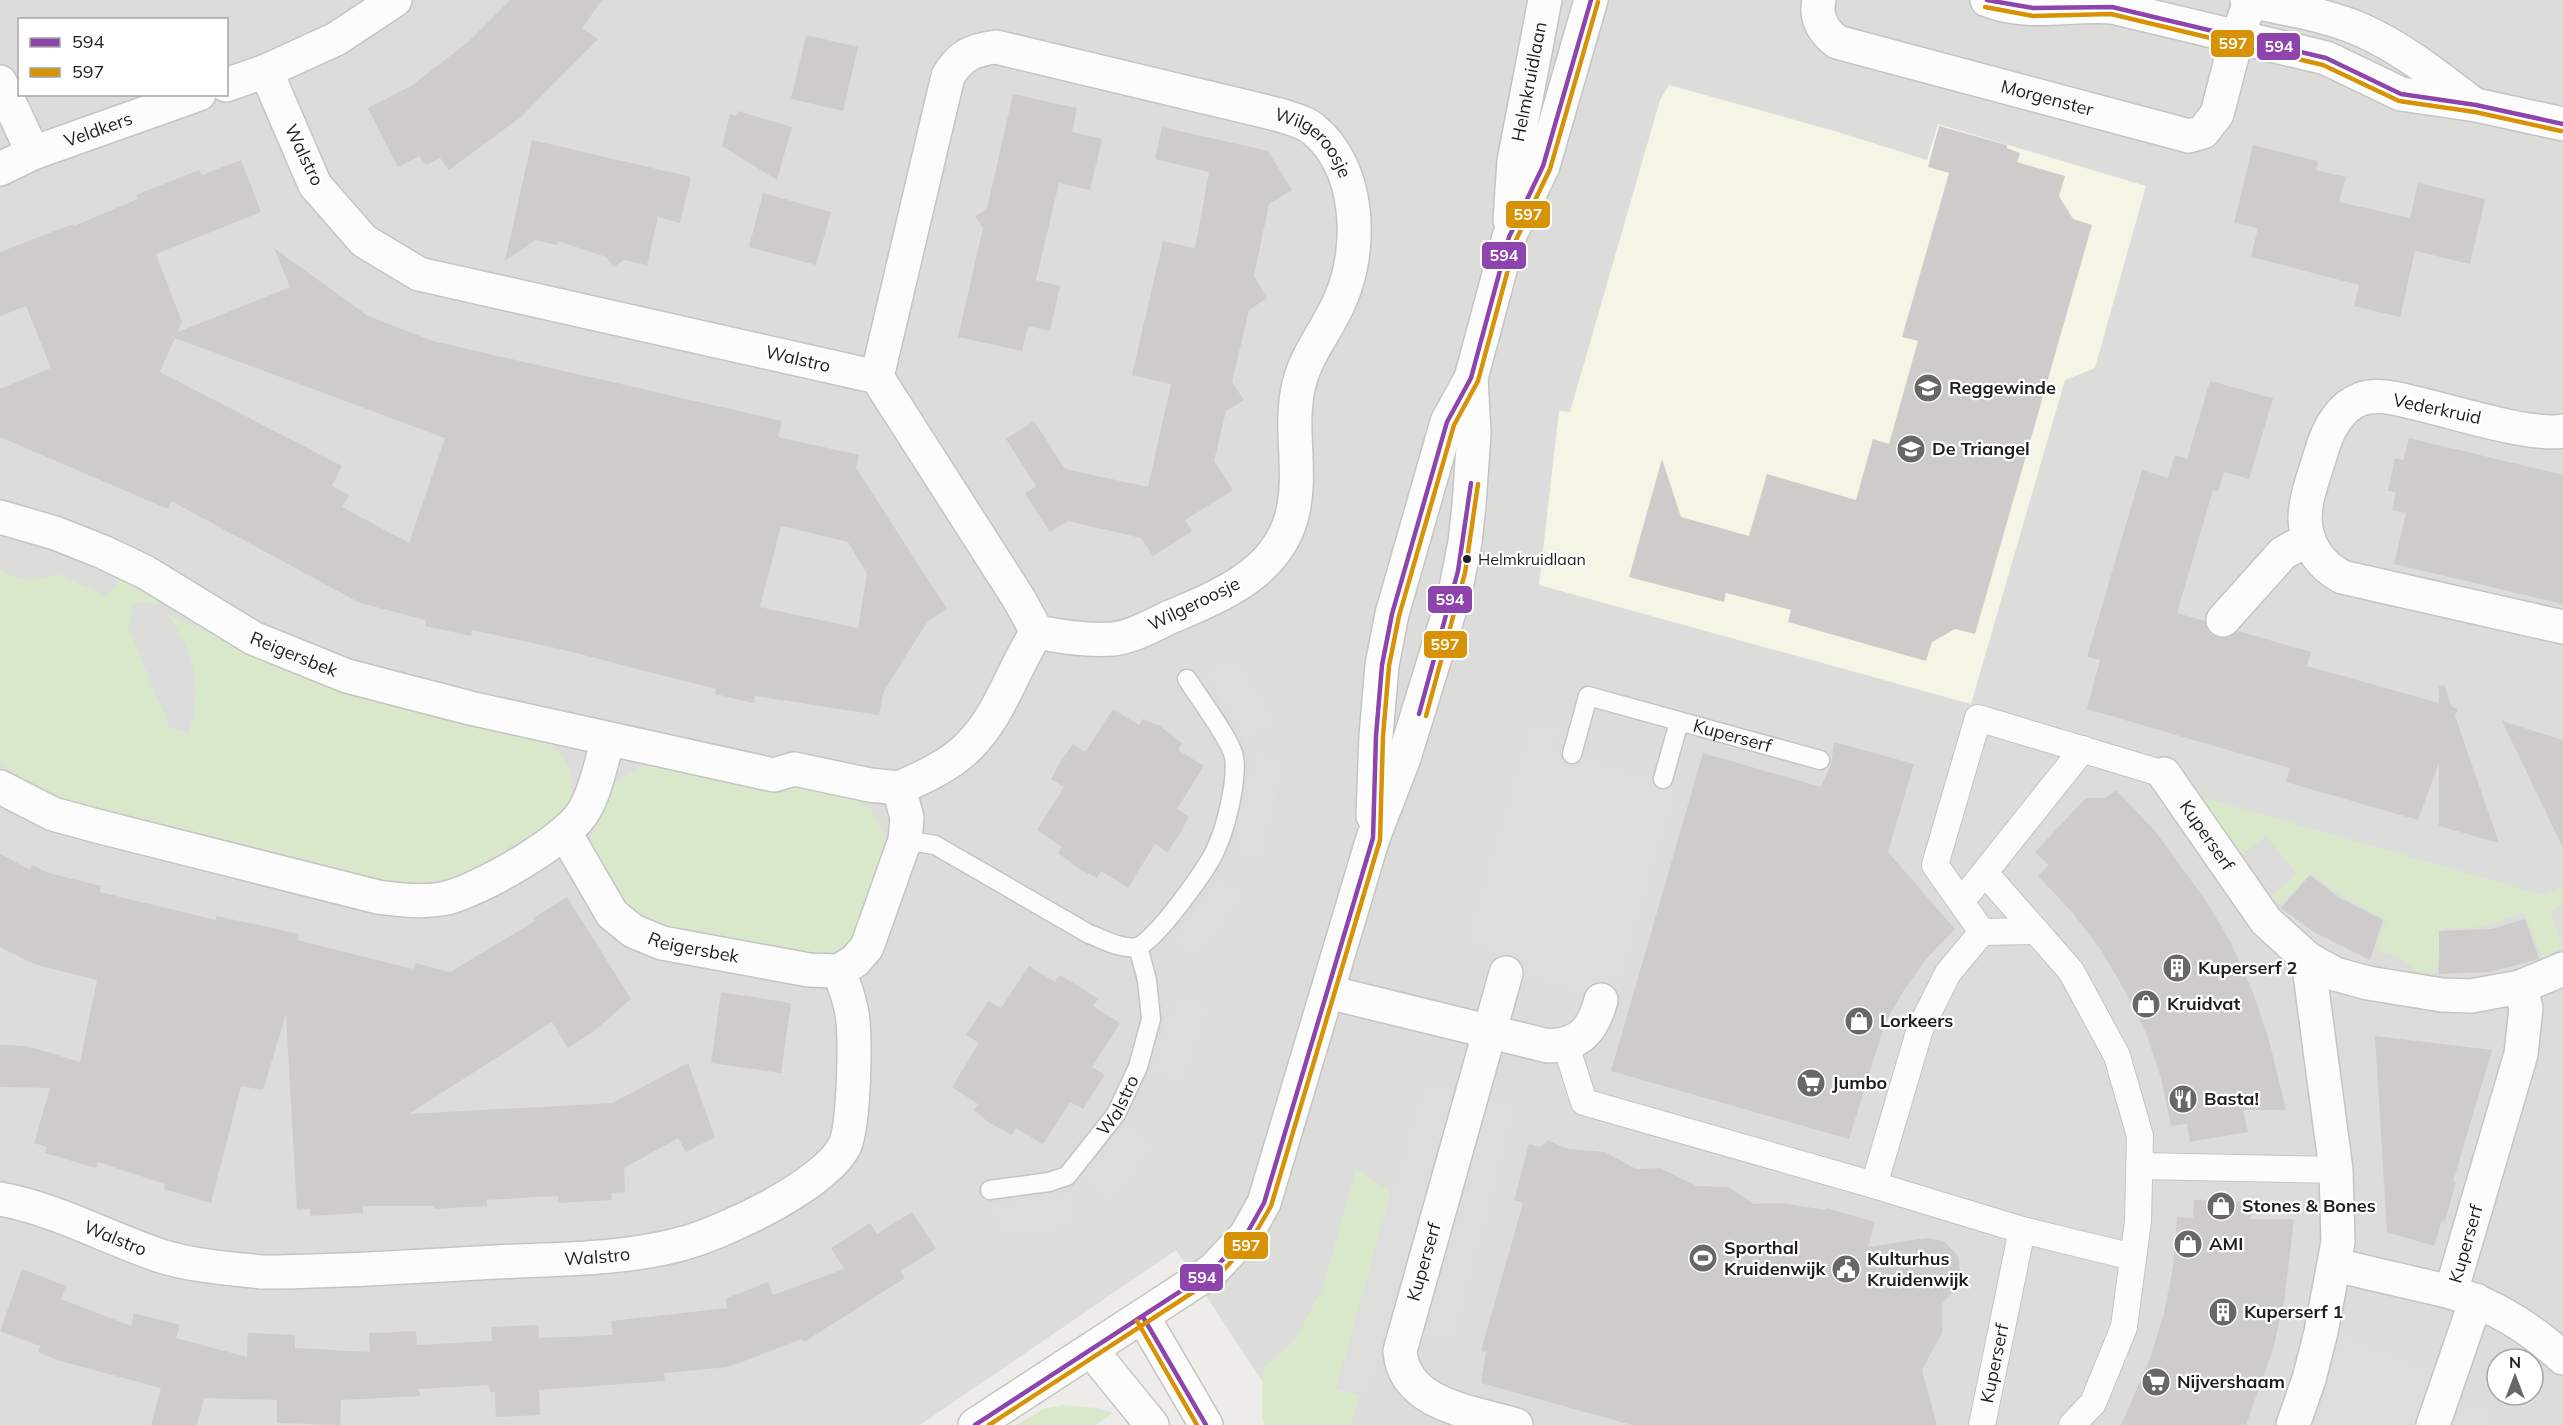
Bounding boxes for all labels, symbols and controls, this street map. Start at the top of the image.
legend [18,18,228,96]
street label: Helmkruidlaan [1506,20,1552,143]
line badge: 597 [2210,29,2255,58]
text: 594 [72,30,105,53]
line badge: 594 [2256,32,2301,61]
text: 597 [2219,33,2247,53]
text: 594 [2265,36,2294,56]
text: 597 [72,60,104,83]
street label: Morgenster [1998,74,2096,121]
street label: Wilgeroosje [1272,102,1357,181]
street label: Veldkers [61,107,135,152]
street label: Walstro [280,120,329,189]
line badge: 597 [1505,200,1551,229]
text: 597 [1514,204,1542,224]
line badge: 594 [1481,241,1527,270]
text: 594 [1490,245,1519,265]
street label: Walstro [763,340,833,377]
school or university icon: Reggewinde [1912,372,1944,404]
place label: Reggewinde [1949,376,2056,399]
street label: Vederkruid [2391,388,2483,429]
school or university icon: De Triangel [1895,433,1927,465]
place label: De Triangel [1932,437,2030,460]
place label: Helmkruidlaan [1478,549,1586,569]
marker: Helmkruidlaan [1461,553,1473,565]
street label: Wilgeroosje [1144,571,1243,636]
line badge: 594 [1427,585,1473,614]
text: 594 [1436,589,1465,609]
street label: Reigersbek [247,626,342,682]
line badge: 597 [1423,630,1468,659]
text: 597 [1431,634,1459,654]
street label: Kuperserf [1691,714,1775,757]
street label: Kuperserf [2175,796,2240,876]
street label: Reigersbek [645,926,742,968]
building icon: Kuperserf 2 [2161,952,2193,984]
place label: Kuperserf 2 [2198,956,2297,979]
shop icon: Kruidvat [2130,988,2162,1020]
place label: Kruidvat [2167,992,2240,1015]
shop icon: Lorkeers [1843,1005,1875,1037]
place label: Lorkeers [1880,1009,1953,1032]
supermarket icon: Jumbo [1795,1067,1827,1099]
street label: Walstro [1091,1071,1144,1140]
place label: Jumbo [1832,1071,1887,1094]
restaurant icon: Basta! [2167,1083,2199,1115]
place label: Basta! [2204,1087,2259,1110]
shop icon: Stones & Bones [2205,1190,2237,1222]
place label: Stones & Bones [2242,1194,2376,1217]
street label: Kuperserf [2443,1201,2488,1286]
street label: Walstro [80,1215,150,1261]
street label: Kuperserf [1401,1219,1446,1304]
shop icon: AMI [2172,1228,2204,1260]
line badge: 597 [1223,1231,1269,1260]
place label: AMI [2209,1232,2243,1255]
text: 597 [1232,1235,1260,1255]
place label: Sporthal Kruidenwijk [1724,1236,1827,1280]
street label: Walstro [564,1242,631,1270]
sports icon: Sporthal Kruidenwijk [1687,1242,1719,1274]
place label: Kulturhus Kruidenwijk [1867,1247,1970,1291]
public building icon: Kulturhus Kruidenwijk [1830,1253,1862,1285]
line badge: 594 [1179,1263,1224,1292]
text: 594 [1188,1267,1217,1287]
building icon: Kuperserf 1 [2207,1296,2239,1328]
place label: Kuperserf 1 [2244,1300,2343,1323]
street label: Kuperserf [1975,1321,2014,1405]
north arrow [2485,1347,2545,1407]
text: N [2509,1352,2521,1372]
supermarket icon: Nijvershaam [2140,1366,2172,1398]
place label: Nijvershaam [2177,1370,2285,1393]

